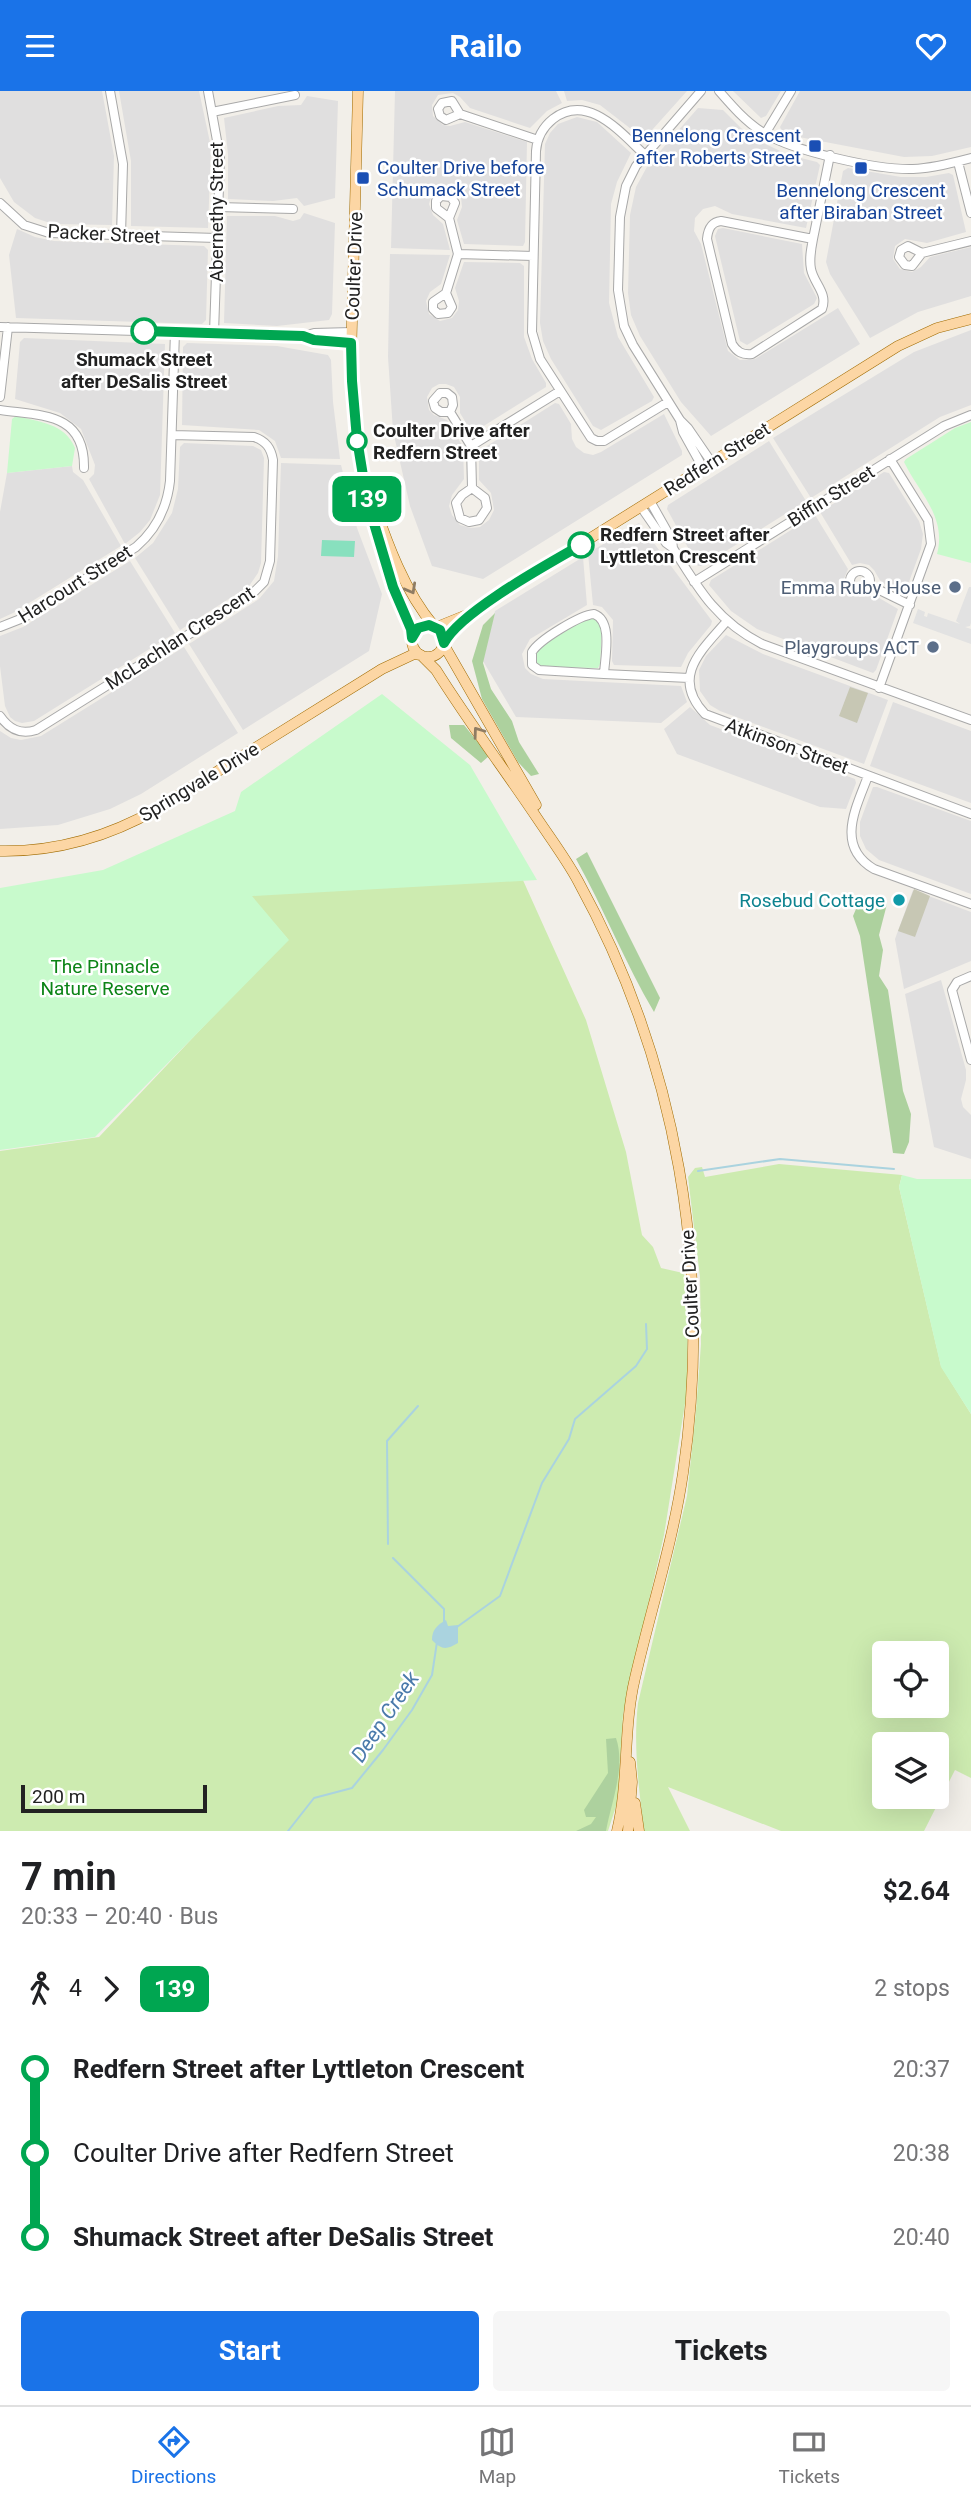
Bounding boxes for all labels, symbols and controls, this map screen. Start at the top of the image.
icon: menu [21,27,59,65]
text: Railo [449,27,522,65]
icon: heart [912,27,950,65]
place label: Bennelong Crescent after Roberts Street [631,124,801,169]
marker: Bennelong Crescent after Roberts Street [807,138,823,154]
street label: Abernethy Street [205,142,228,282]
place label: Coulter Drive before Schumack Street [377,156,545,201]
marker: Bennelong Crescent after Biraban Street [853,160,869,176]
marker: Coulter Drive before Schumack Street [355,170,371,186]
place label: Bennelong Crescent after Biraban Street [776,179,946,224]
street label: Coulter Drive [341,211,367,321]
street label: Packer Street [47,220,161,248]
marker: Shumack Street after DeSalis Street [131,318,157,344]
place label: Shumack Street after DeSalis Street [61,348,228,393]
street label: Redfern Street [660,417,774,501]
place label: Coulter Drive after Redfern Street [373,419,530,464]
marker: Coulter Drive after Redfern Street [347,431,367,451]
street label: Biffin Street [783,460,879,532]
line badge: 139 [327,476,407,522]
text: 139 [346,485,388,513]
place label: Redfern Street after Lyttleton Crescent [600,523,770,568]
marker: Redfern Street after Lyttleton Crescent [568,532,594,558]
street label: Harcourt Street [14,540,136,628]
place label: Emma Ruby House [781,576,941,599]
marker: Emma Ruby House [947,579,963,595]
street label: McLachlan Crescent [101,581,259,695]
one-way arrow [403,582,416,594]
place label: Playgroups ACT [784,636,919,659]
marker: Playgroups ACT [925,639,941,655]
street label: Atkinson Street [722,713,852,779]
one-way arrow [474,727,486,740]
street label: Springvale Drive [135,737,263,827]
place label: Rosebud Cottage [739,889,885,912]
marker: Rosebud Cottage [891,892,907,908]
park label: The Pinnacle Nature Reserve [40,955,170,1000]
street label: Coulter Drive [676,1229,704,1339]
map controls [872,1641,949,1809]
button: locate [872,1641,949,1718]
water label: Deep Creek [346,1667,424,1767]
button: layers [872,1732,949,1809]
scale bar [21,1782,206,1814]
text: 200 m [32,1785,85,1808]
text: 7 min [21,1855,117,1899]
text: $2.64 [883,1876,950,1906]
text: 20:33 – 20:40 · Bus [21,1903,218,1930]
icon: walk [21,1970,59,2008]
icon: forward [92,1970,130,2008]
text: 4 [69,1975,82,2002]
text: 139 [154,1975,195,2003]
text: 2 stops [874,1975,950,2002]
text: Redfern Street after Lyttleton Crescent [73,2054,524,2084]
text: 20:37 [893,2056,950,2083]
text: Coulter Drive after Redfern Street [73,2138,454,2168]
text: 20:38 [893,2140,950,2167]
text: Shumack Street after DeSalis Street [73,2222,493,2252]
text: 20:40 [893,2224,950,2251]
button: Start [21,2311,479,2391]
button: Tickets [493,2311,950,2391]
tab: Directions [131,2423,216,2488]
tab: Map [478,2423,516,2488]
tab: Tickets [779,2423,840,2488]

